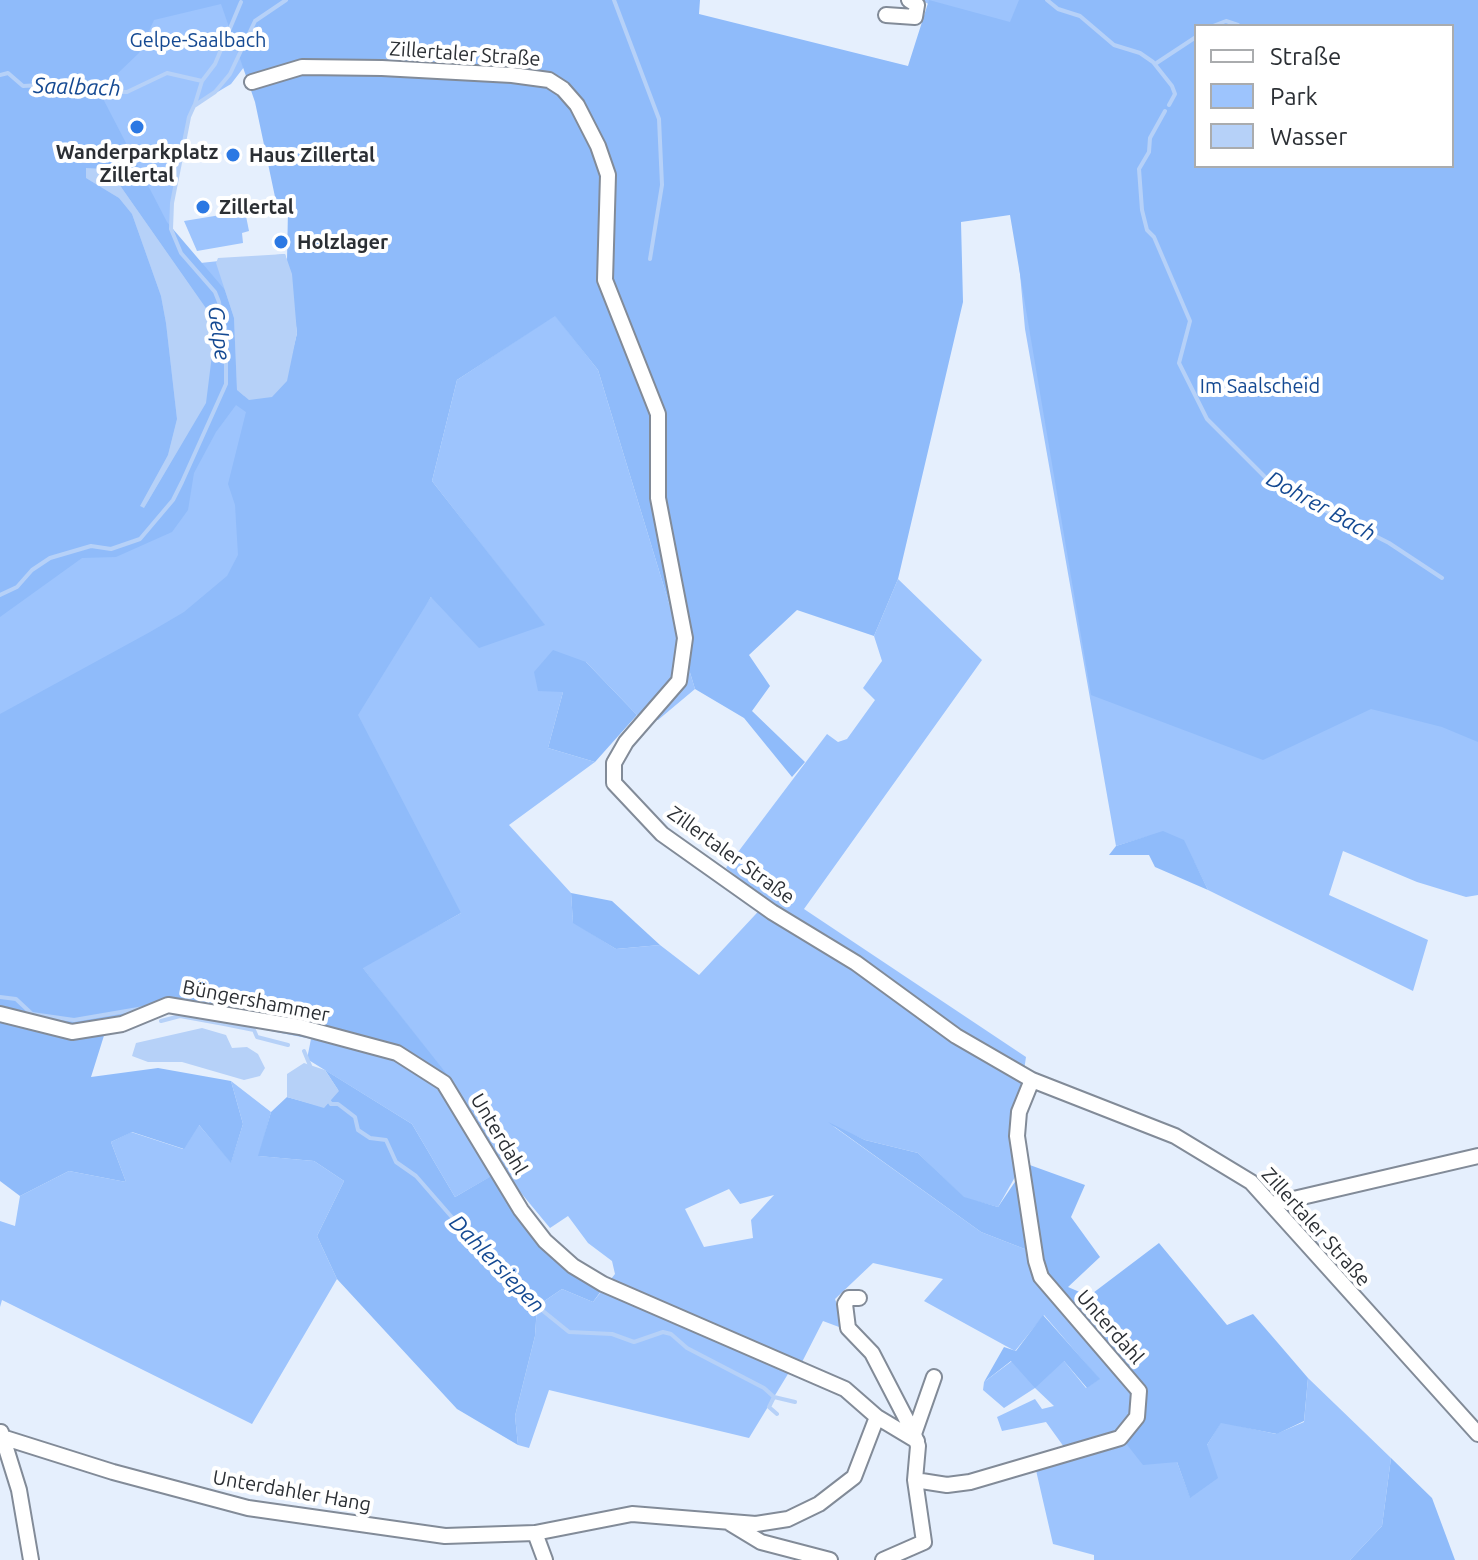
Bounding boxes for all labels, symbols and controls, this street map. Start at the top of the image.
legend [1194,24,1454,168]
park label: Gelpe-Saalbach [129,28,267,52]
street label: Zillertaler Straße [389,37,541,71]
text: Straße [1270,43,1341,70]
water label: Saalbach [33,72,121,102]
text: Park [1270,83,1318,110]
marker: Wanderparkplatz Zillertal [128,118,146,136]
text: Wasser [1270,123,1347,150]
place label: Wanderparkplatz Zillertal [56,140,218,187]
place label: Haus Zillertal [249,143,375,167]
marker: Haus Zillertal [224,146,242,164]
place label: Zillertal [219,195,294,219]
marker: Zillertal [194,198,212,216]
place label: Holzlager [297,230,388,254]
marker: Holzlager [272,233,290,251]
water label: Gelpe [202,304,236,362]
park label: Im Saalscheid [1200,374,1320,398]
water label: Dohrer Bach [1262,465,1380,547]
street label: Zillertaler Straße [663,801,799,909]
street label: Büngershammer [180,975,332,1027]
street label: Unterdahl [466,1089,532,1179]
street label: Zillertaler Straße [1256,1163,1376,1291]
water label: Dahlersiepen [444,1210,550,1318]
street label: Unterdahl [1071,1285,1149,1369]
street label: Unterdahler Hang [211,1465,373,1517]

